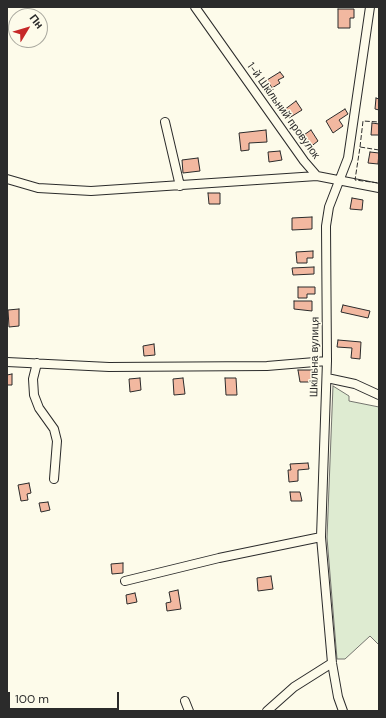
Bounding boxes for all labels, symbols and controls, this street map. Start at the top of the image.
north arrow [8,8,48,48]
text: Пн [27,11,47,31]
street label: 1-й Шкільний провулок [244,60,322,162]
street label: Шкільна вулиця [308,317,322,397]
scale bar [10,684,121,710]
text: 100 m [15,691,49,707]

